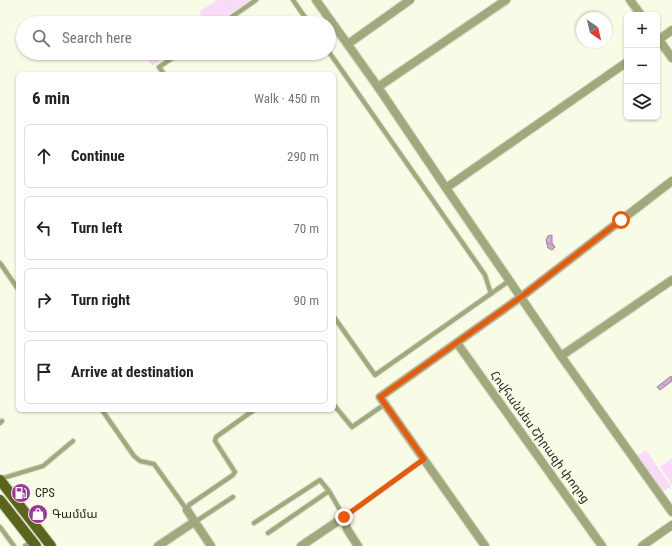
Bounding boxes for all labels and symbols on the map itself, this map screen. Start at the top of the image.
north arrow [576,12,612,48]
route start [612,211,630,229]
street label: Հովհաննես Շիրազի փողոց [487,368,593,506]
fuel station icon: CPS [10,482,32,504]
place label: CPS [35,486,55,500]
shop icon: Գամմա [27,503,49,525]
place label: Գամմա [52,507,98,521]
route end [335,508,353,526]

